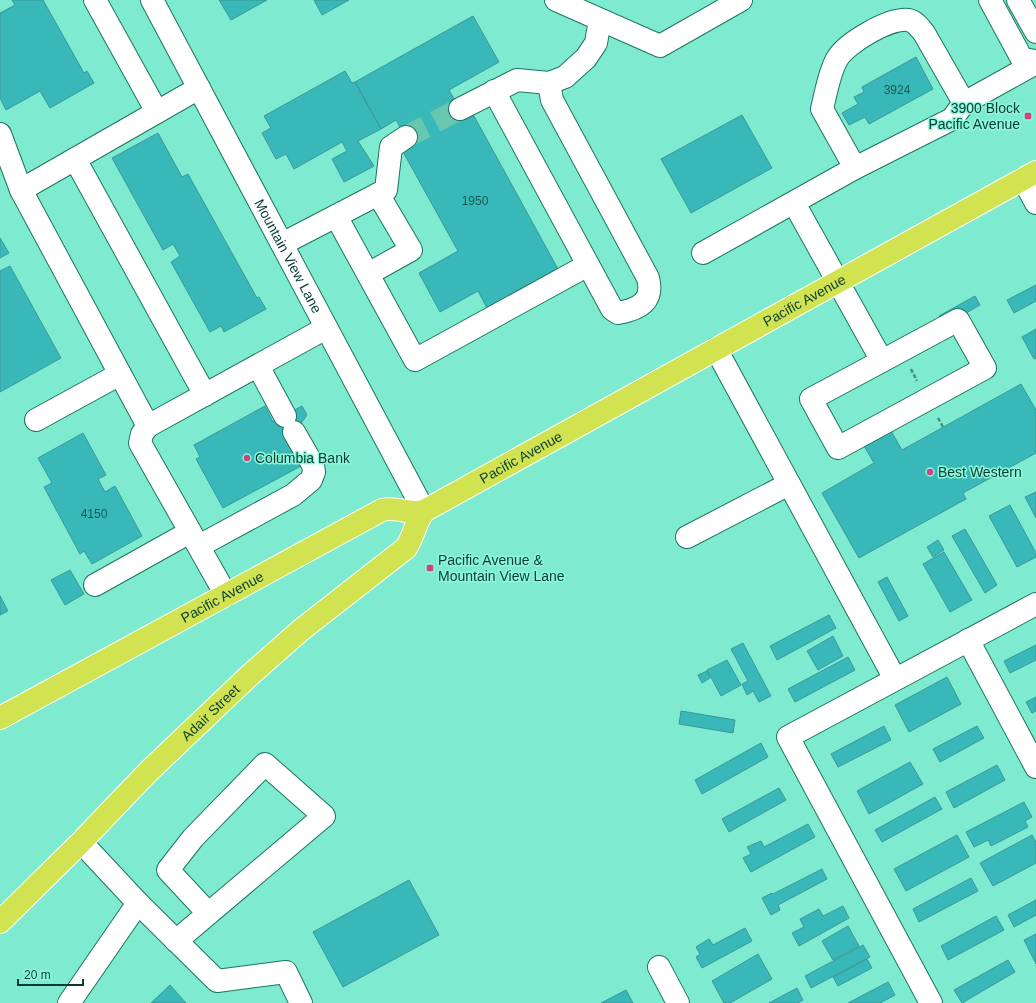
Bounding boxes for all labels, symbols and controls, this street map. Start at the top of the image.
house number: 3924 [884,83,911,97]
place label: 3900 Block Pacific Avenue [928,100,1021,132]
marker: 3900 Block Pacific Avenue [1023,111,1033,121]
house number: 1950 [462,194,489,208]
street label: Mountain View Lane [251,196,325,316]
street label: Pacific Avenue [760,271,848,330]
street label: Pacific Avenue [477,428,565,487]
place label: Columbia Bank [255,450,351,466]
marker: Columbia Bank [242,453,252,463]
place label: Best Western [938,464,1022,480]
marker: Best Western [925,467,935,477]
house number: 4150 [81,507,108,521]
place label: Pacific Avenue & Mountain View Lane [438,552,565,584]
marker: Pacific Avenue & Mountain View Lane [425,563,435,573]
street label: Pacific Avenue [178,568,266,626]
street label: Adair Street [178,681,243,744]
scale bar [18,961,83,987]
text: 20 m [24,968,51,982]

